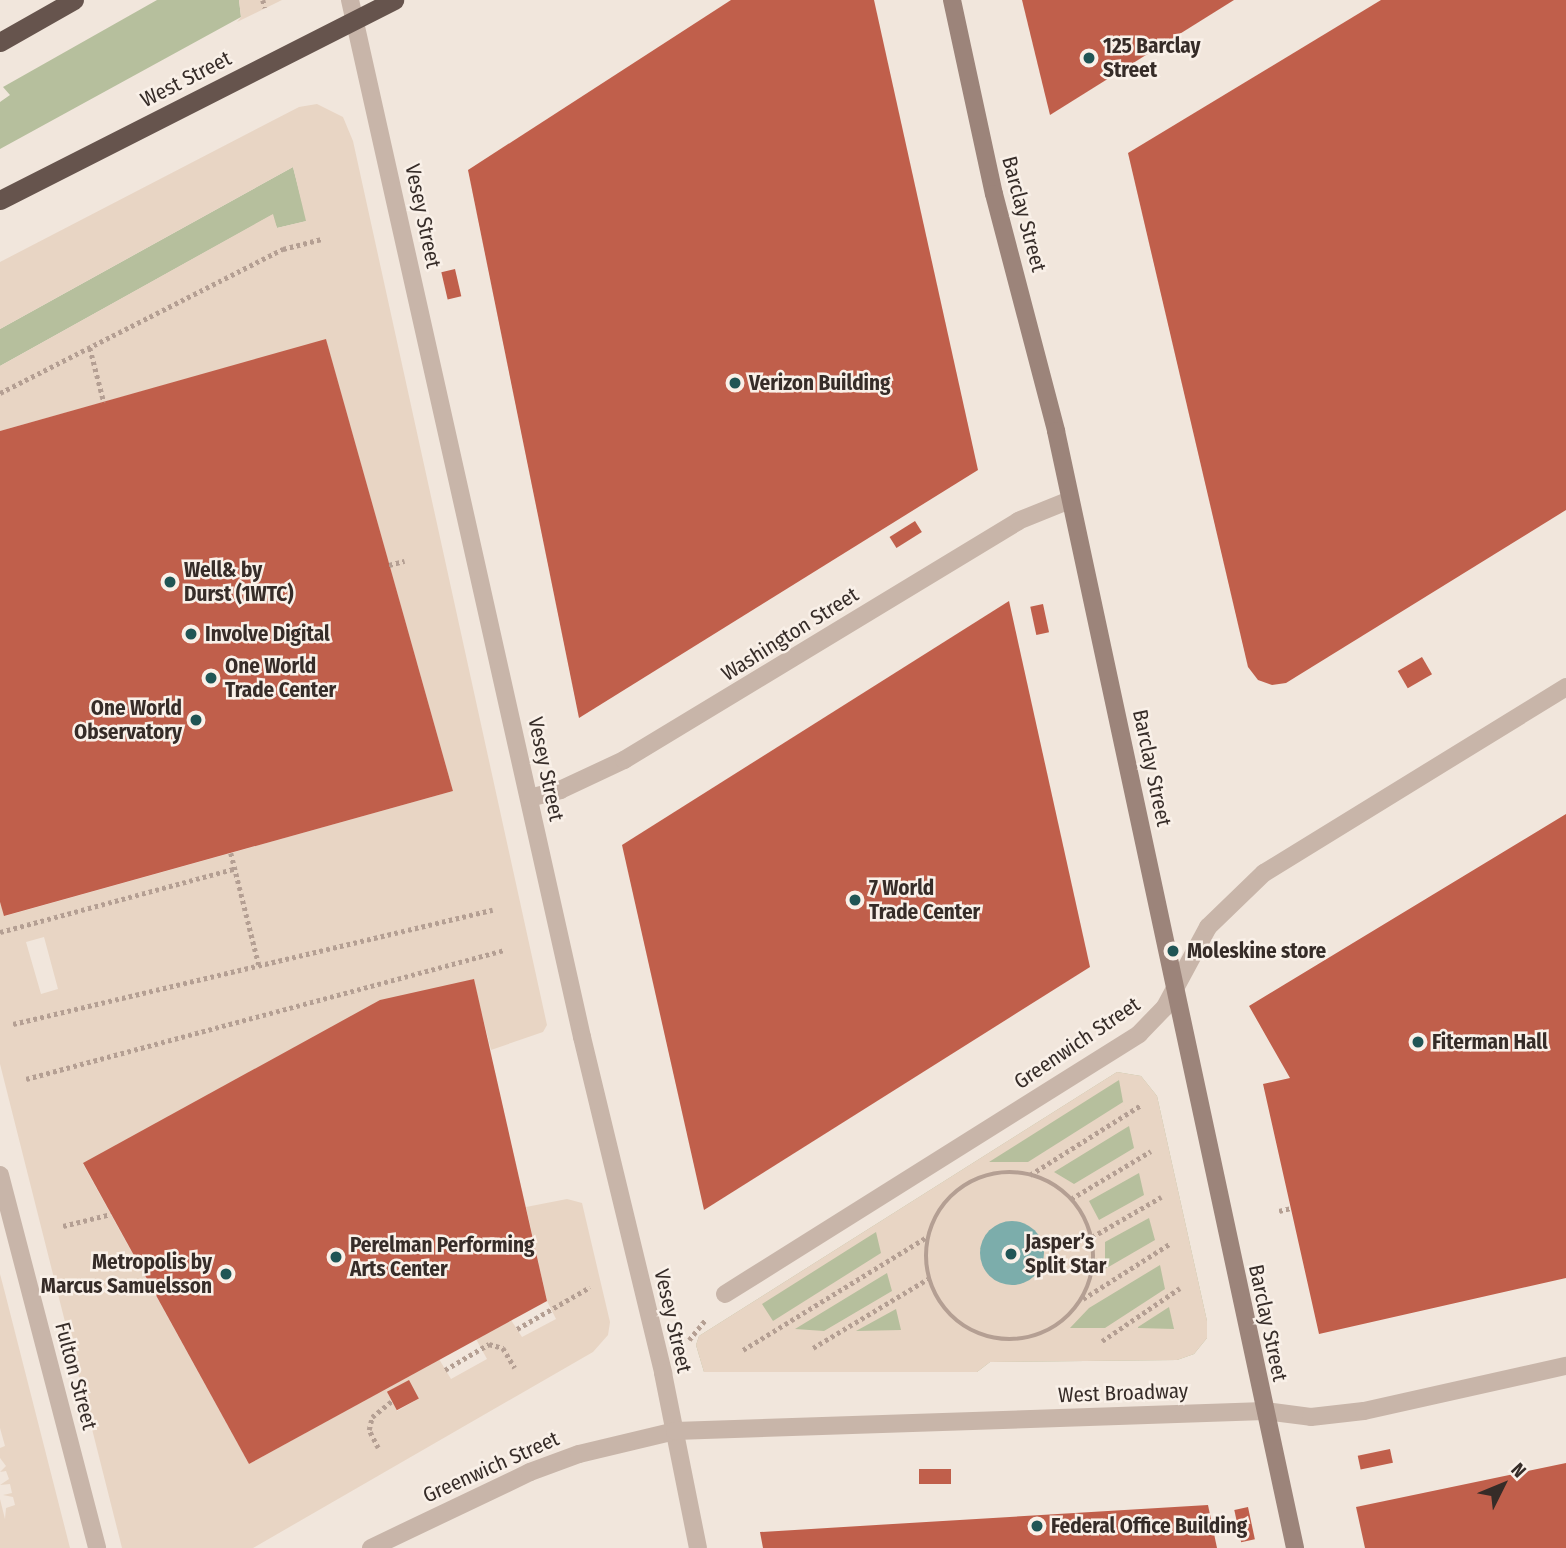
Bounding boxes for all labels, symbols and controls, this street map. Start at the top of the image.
place label: 125 Barclay Street [1103,33,1200,83]
street label: West Street [136,45,236,113]
marker: 125 Barclay Street [1081,50,1097,66]
street label: Barclay Street [996,153,1052,275]
street label: Vesey Street [400,162,446,270]
place label: Verizon Building [749,370,890,396]
marker: Verizon Building [727,375,743,391]
place label: Well& by Durst (1WTC) [184,557,294,607]
marker: Well& by Durst (1WTC) [162,574,178,590]
street label: Washington Street [717,582,863,686]
place label: Involve Digital [205,621,330,647]
marker: Involve Digital [183,626,199,642]
place label: One World Trade Center [225,653,336,703]
marker: One World Trade Center [203,670,219,686]
place label: One World Observatory [74,695,182,745]
street label: Barclay Street [1127,707,1177,829]
marker: One World Observatory [188,712,204,728]
street label: Vesey Street [523,715,569,823]
place label: 7 World Trade Center [869,875,980,925]
marker: 7 World Trade Center [847,892,863,908]
place label: Moleskine store [1187,938,1326,964]
marker: Moleskine store [1165,943,1181,959]
street label: Greenwich Street [1009,992,1145,1094]
place label: Fiterman Hall [1432,1029,1548,1055]
marker: Fiterman Hall [1410,1034,1426,1050]
place label: Jasper’s Split Star [1025,1229,1106,1279]
place label: Perelman Performing Arts Center [350,1232,534,1282]
marker: Jasper’s Split Star [1003,1246,1019,1262]
place label: Metropolis by Marcus Samuelsson [41,1249,212,1299]
marker: Perelman Performing Arts Center [328,1249,344,1265]
street label: Barclay Street [1243,1262,1293,1384]
marker: Metropolis by Marcus Samuelsson [218,1266,234,1282]
street label: Vesey Street [649,1267,697,1375]
street label: Fulton Street [50,1320,102,1432]
street label: West Broadway [1058,1378,1188,1408]
street label: Greenwich Street [419,1426,563,1508]
north arrow [1468,1450,1538,1520]
text: N [1506,1458,1531,1482]
place label: Federal Office Building [1051,1513,1247,1539]
marker: Federal Office Building [1029,1518,1045,1534]

